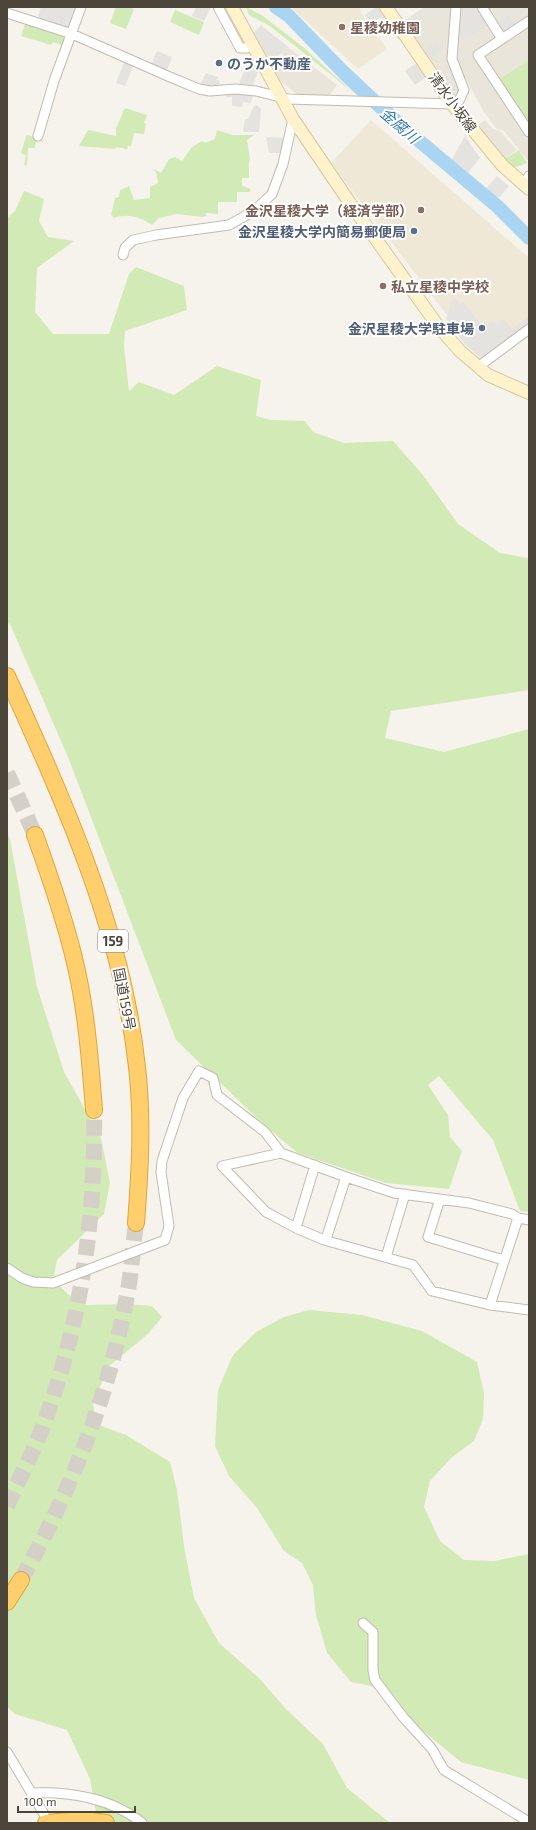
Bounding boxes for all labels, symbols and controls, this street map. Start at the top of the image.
place label: 星稜幼稚園 [350,19,420,36]
marker: 星稜幼稚園 [337,22,347,32]
place label: のうか不動産 [227,55,311,72]
marker: のうか不動産 [214,58,224,68]
street label: 清水小坂線 [426,69,480,135]
water label: 金腐川 [377,103,424,148]
place label: 金沢星稜大学（経済学部） [245,202,413,219]
marker: 金沢星稜大学（経済学部） [416,205,426,215]
place label: 金沢星稜大学内簡易郵便局 [238,223,406,240]
marker: 金沢星稜大学内簡易郵便局 [409,226,419,236]
place label: 私立星稜中学校 [391,278,489,295]
marker: 私立星稜中学校 [378,281,388,291]
place label: 金沢星稜大学駐車場 [348,320,474,337]
marker: 金沢星稜大学駐車場 [477,323,487,333]
road number: 159 [98,930,128,952]
street label: 国道159号 [111,966,139,1032]
scale bar [18,1788,135,1814]
text: 100 m [24,1794,56,1808]

